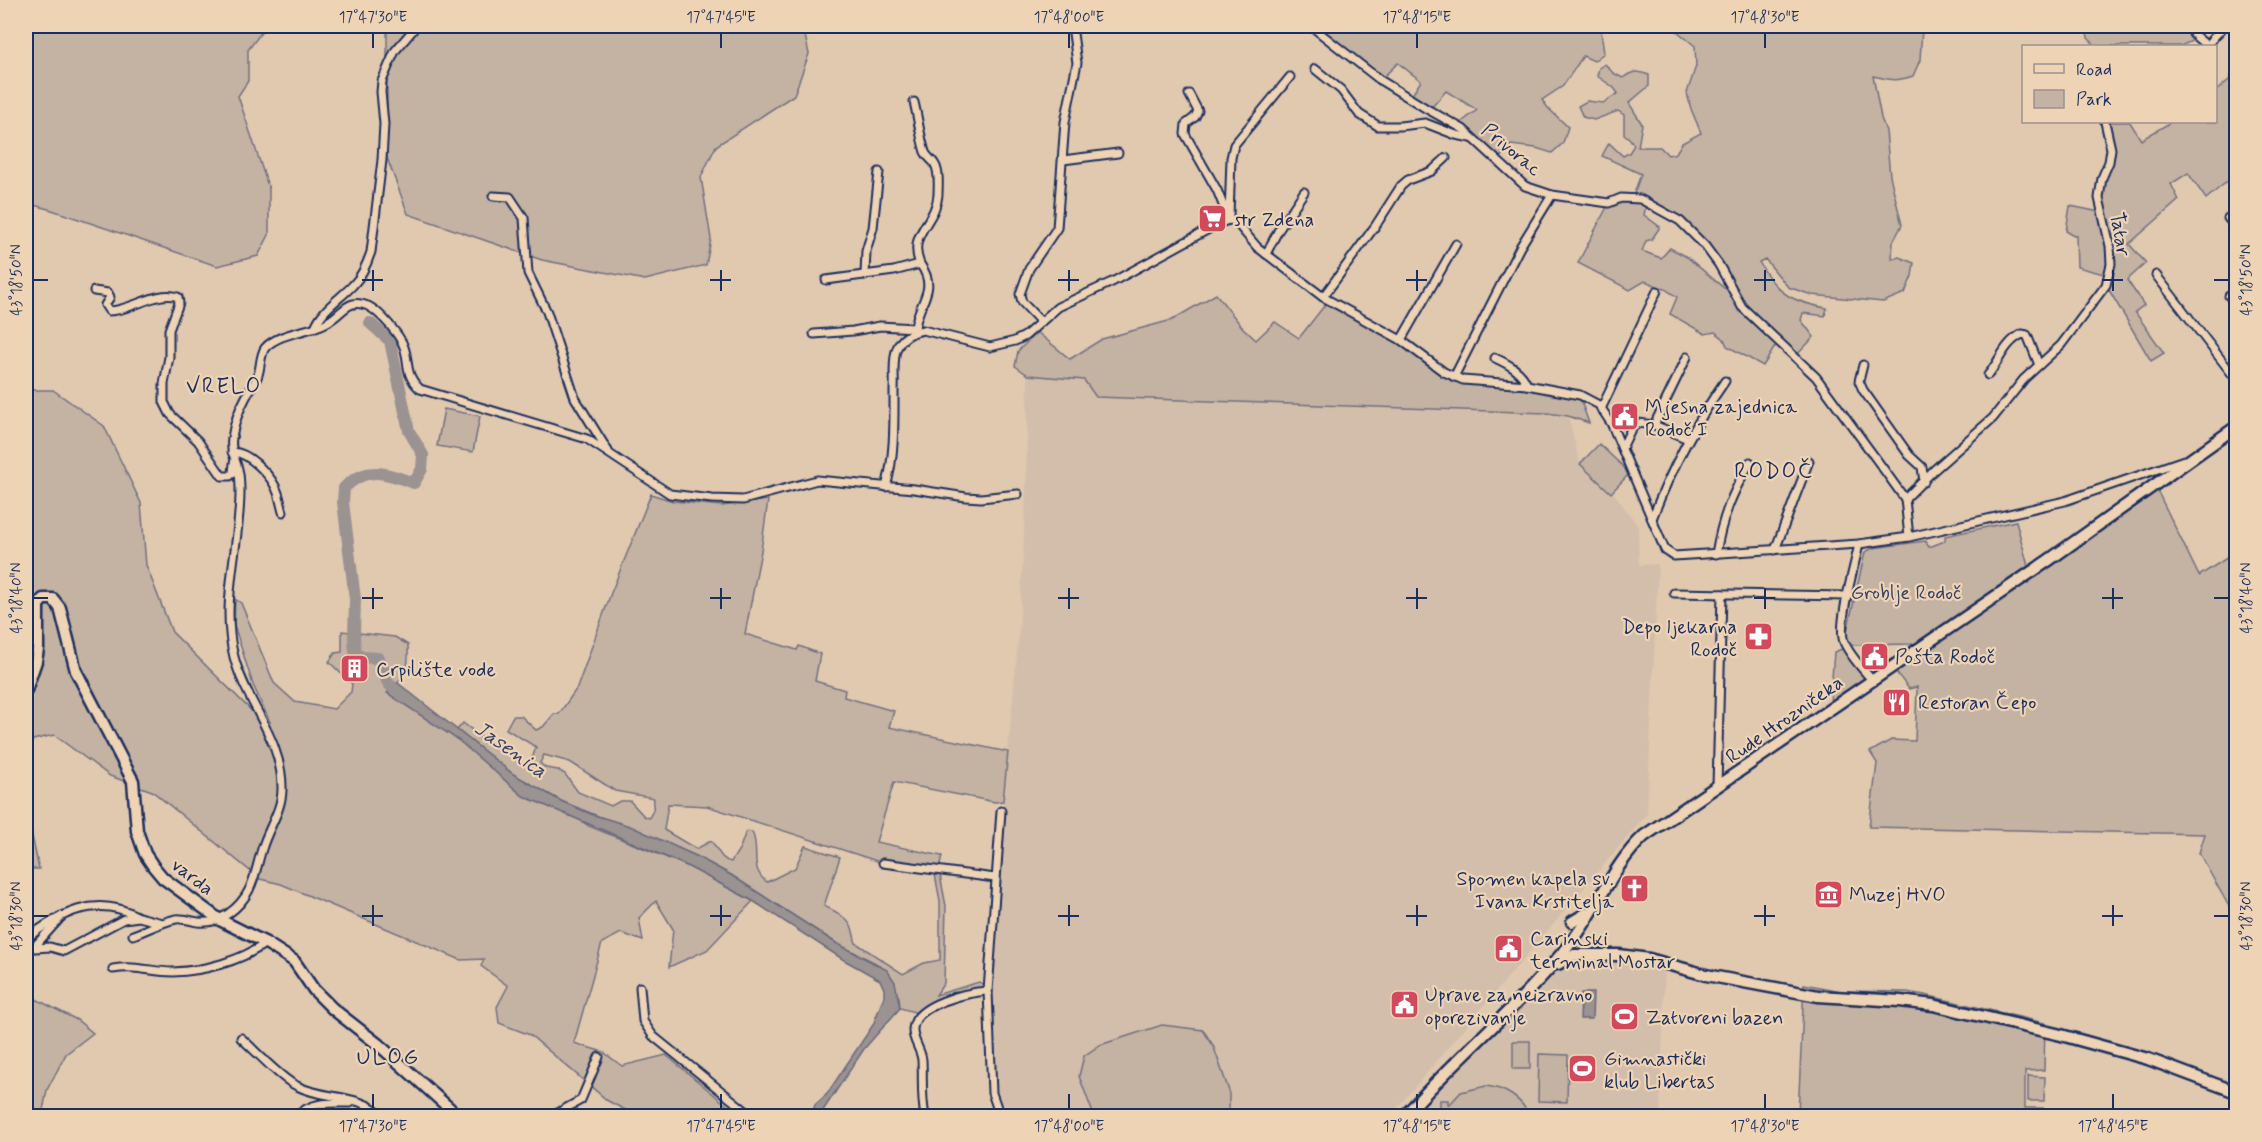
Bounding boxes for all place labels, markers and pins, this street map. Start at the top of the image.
supermarket icon: str Zdena [1197,203,1229,235]
place label: str Zdena [1234,207,1314,234]
place label: Mjesna zajednica Rodoč I [1645,394,1798,444]
public building icon: Mjesna zajednica Rodoč I [1608,401,1640,433]
place label: Depo ljekarna Rodoč [1622,614,1737,664]
pharmacy icon: Depo ljekarna Rodoč [1742,621,1774,653]
public building icon: Pošta Rodoč [1858,640,1890,672]
place label: Pošta Rodoč [1895,644,1995,671]
building icon: Crpilište vode [339,653,371,685]
place label: Crpilište vode [376,657,496,684]
restaurant icon: Restoran Čepo [1881,686,1913,718]
place label: Restoran Čepo [1918,690,2036,717]
place label: Spomen kapela sv. Ivana Krstitelja [1456,866,1615,916]
church icon: Spomen kapela sv. Ivana Krstitelja [1619,873,1651,905]
museum icon: Muzej HVO [1812,878,1844,910]
place label: Muzej HVO [1849,882,1946,909]
place label: Carinski terminal Mostar [1529,926,1675,976]
public building icon: Carinski terminal Mostar [1493,933,1525,965]
place label: Uprave za neizravno oporezivanje [1425,982,1592,1032]
public building icon: Uprave za neizravno oporezivanje [1388,989,1420,1021]
sports icon: Zatvoreni bazen [1609,1001,1641,1033]
place label: Zatvoreni bazen [1646,1005,1783,1032]
place label: Gimnastički klub Libertas [1604,1046,1715,1096]
sports icon: Gimnastički klub Libertas [1567,1053,1599,1085]

